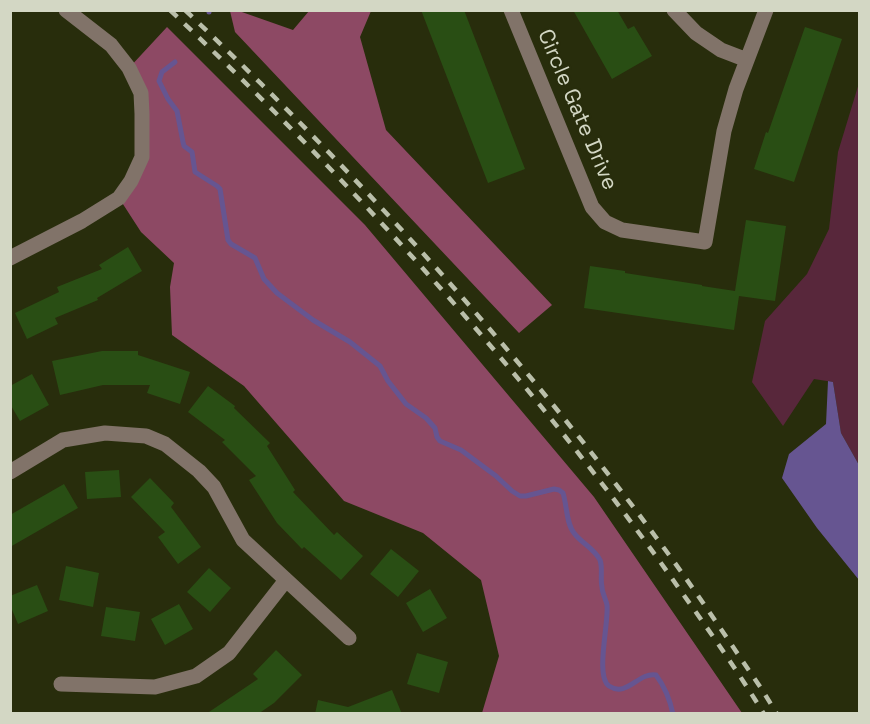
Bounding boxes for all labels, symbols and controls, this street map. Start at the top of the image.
street label: Circle Gate Drive [531,26,623,194]

